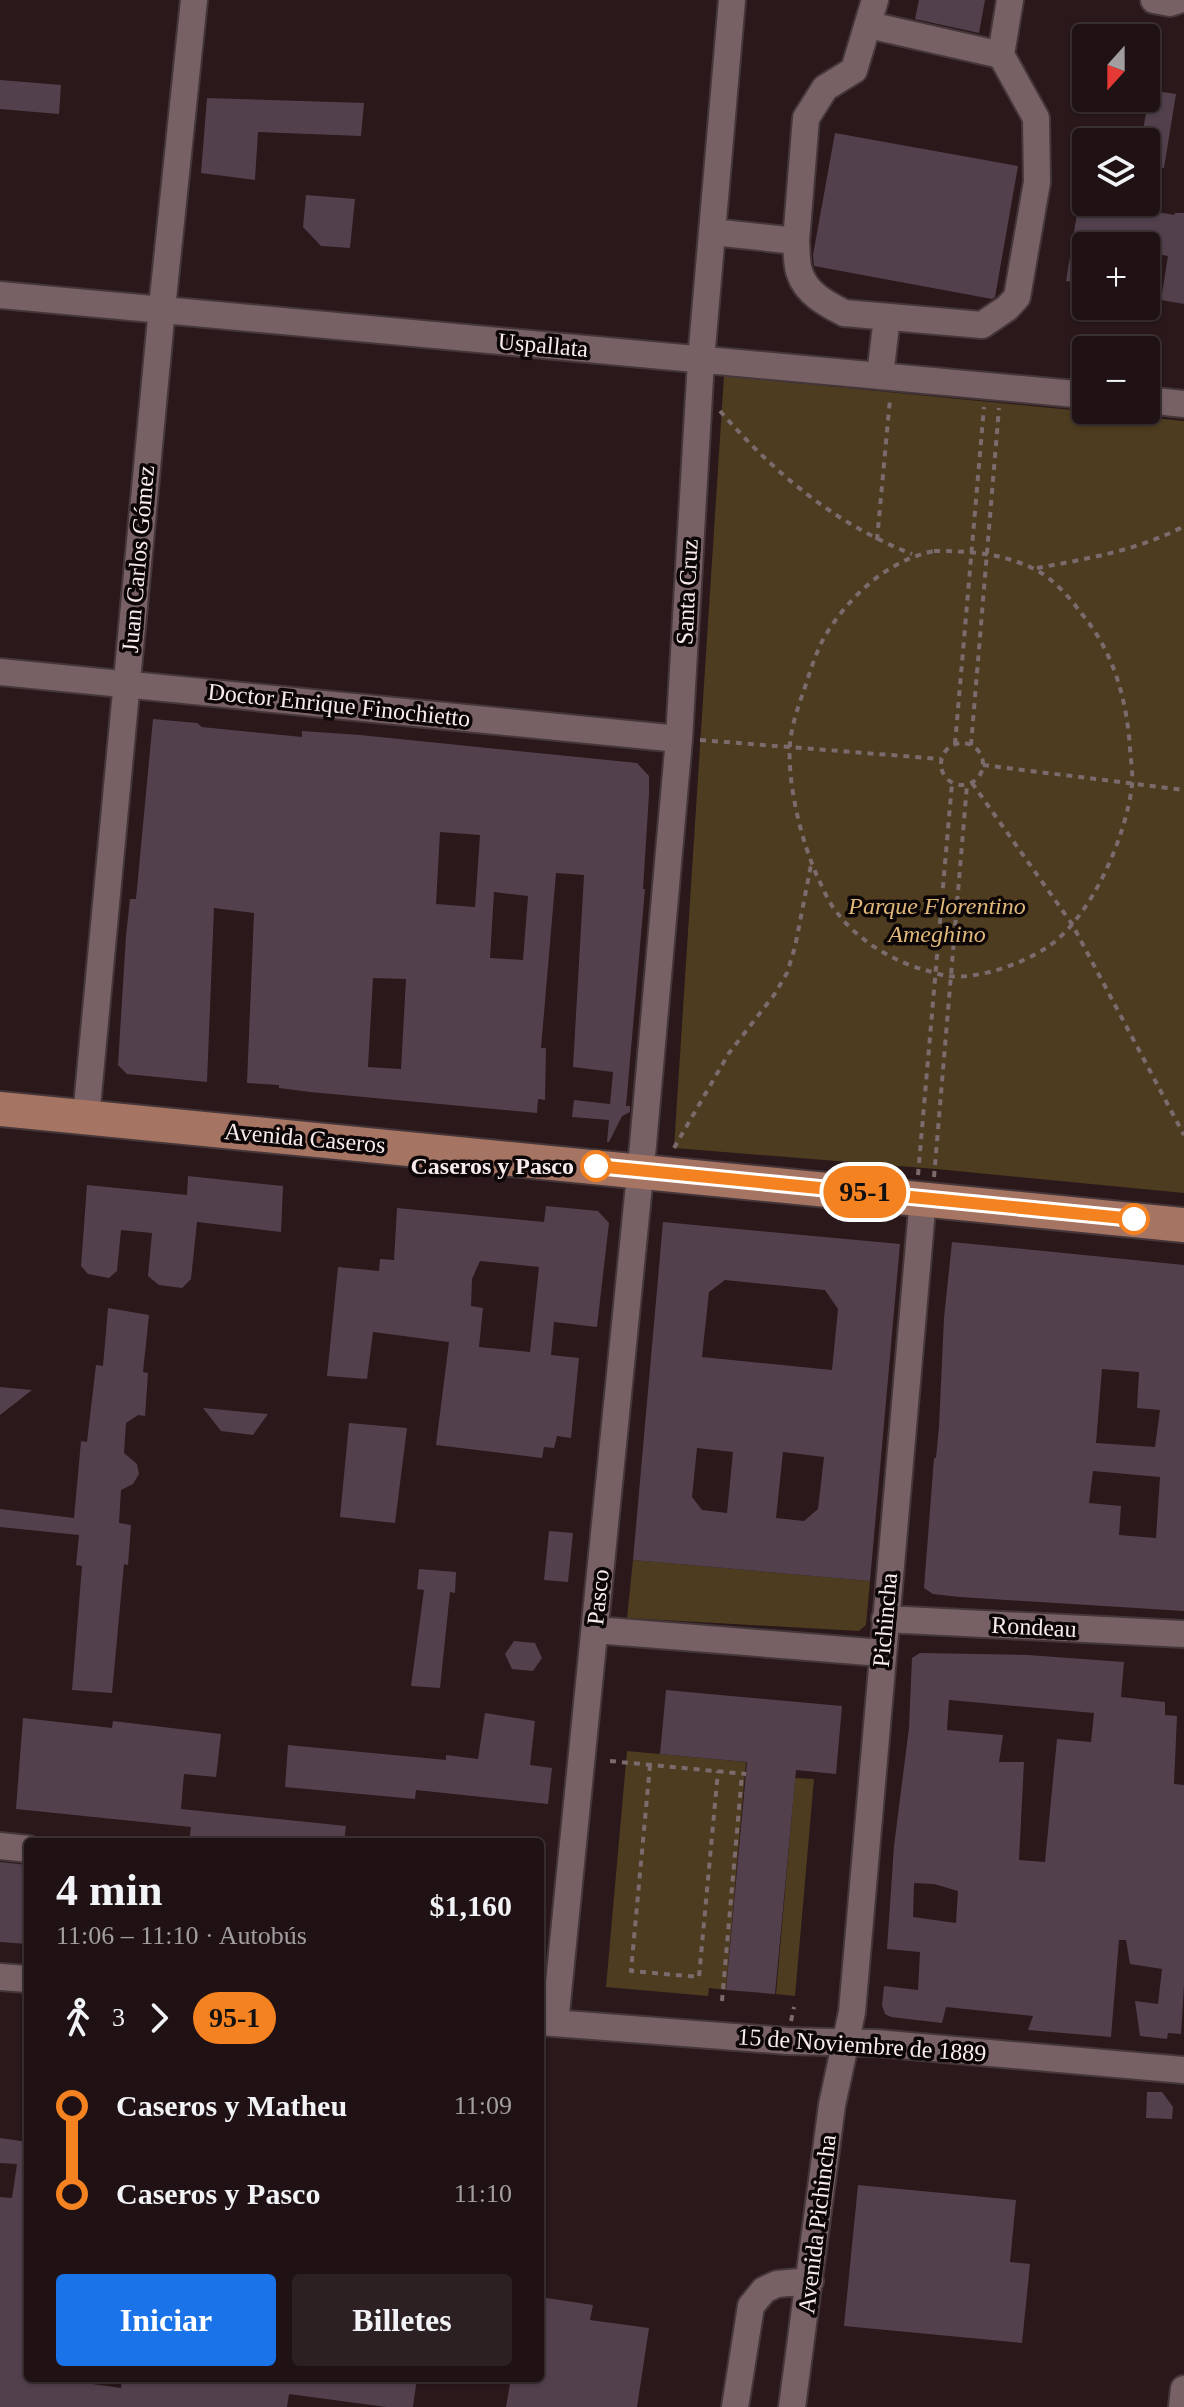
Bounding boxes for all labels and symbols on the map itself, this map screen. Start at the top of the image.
north arrow [1072,24,1160,112]
street label: Uspallata [497,328,590,362]
street label: Juan Carlos Gómez [117,464,159,654]
street label: Santa Cruz [671,538,703,646]
street label: Doctor Enrique Finochietto [206,678,472,732]
park label: Parque Florentino Ameghino [847,893,1026,947]
street label: Avenida Caseros [223,1118,387,1158]
marker: Caseros y Pasco [581,1151,611,1181]
place label: Caseros y Pasco [410,1153,574,1179]
line badge: 95-1 [809,1166,921,1218]
unlabelled marker [1119,1204,1149,1234]
street label: Pasco [582,1568,614,1626]
street label: Pichincha [868,1571,902,1668]
street label: Rondeau [991,1612,1077,1642]
street label: 15 de Noviembre de 1889 [737,2023,987,2067]
street label: Avenida Pichincha [793,2133,841,2315]

